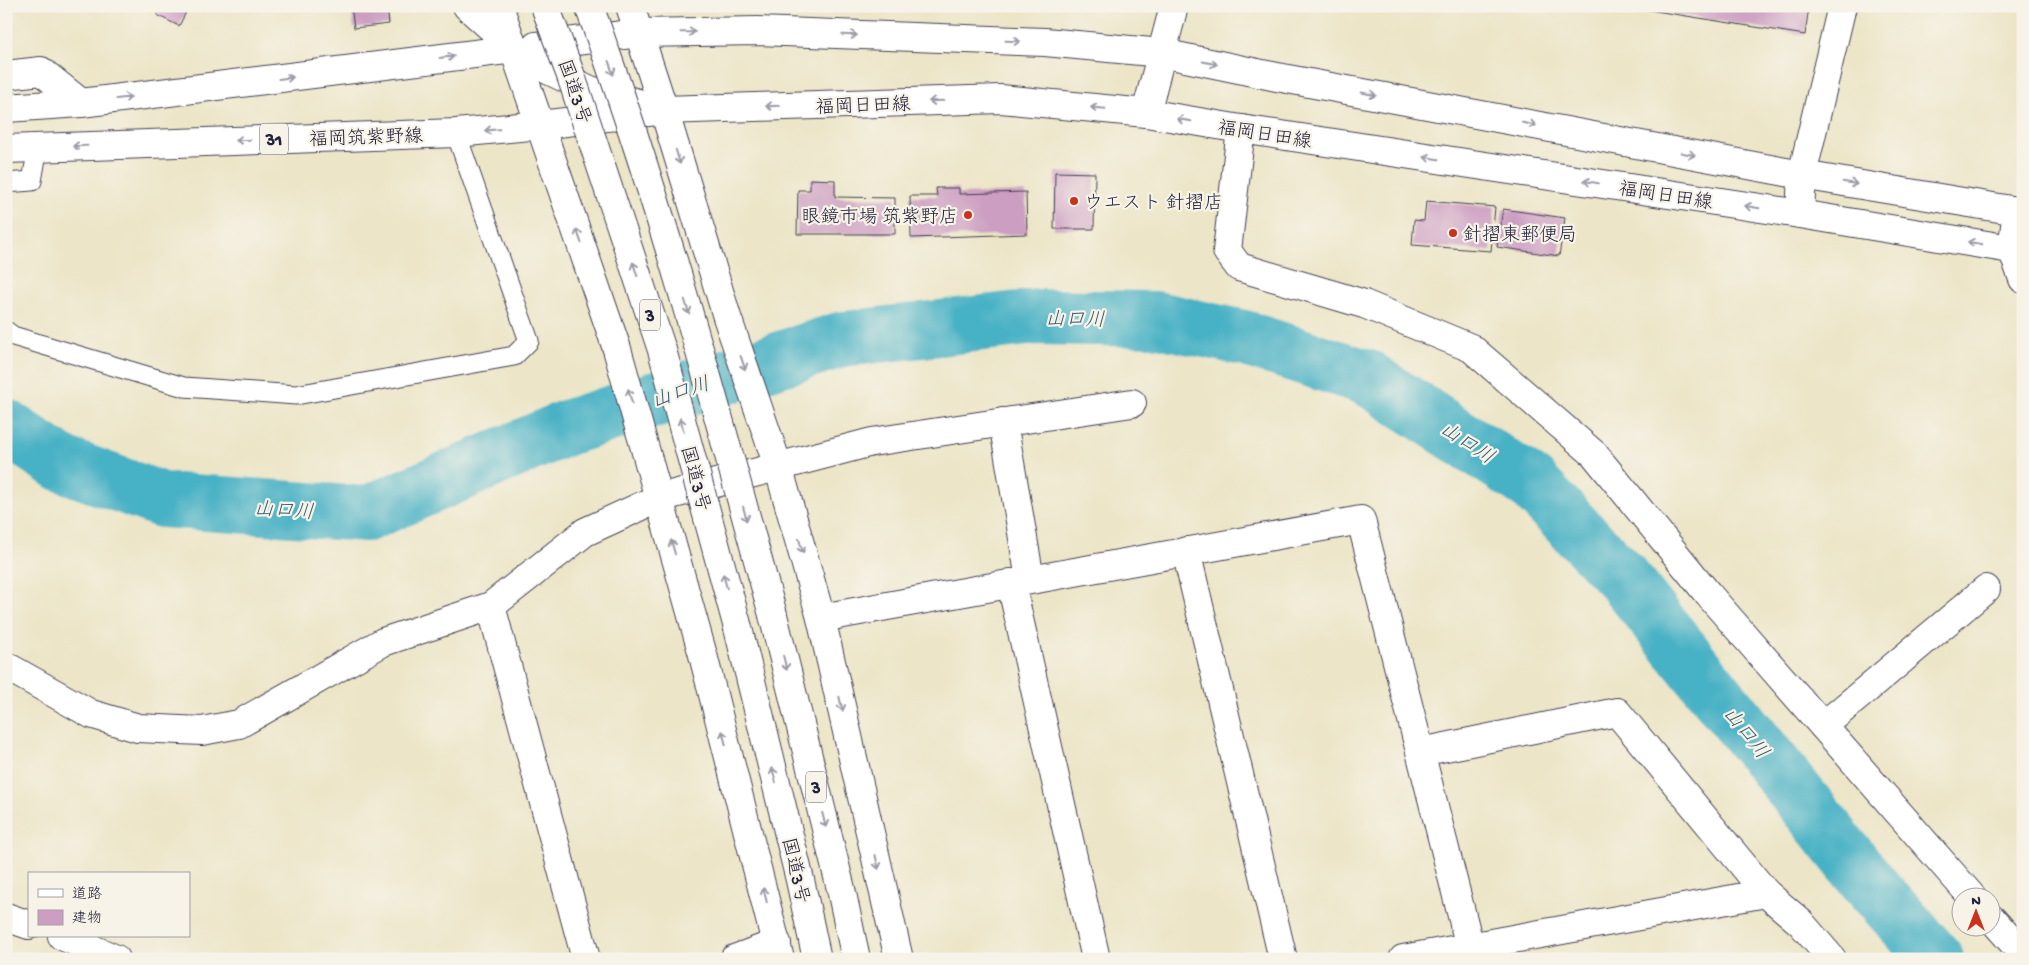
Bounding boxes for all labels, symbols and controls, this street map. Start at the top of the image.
one-way arrow [680,28,696,37]
one-way arrow [842,30,858,39]
one-way arrow [1004,36,1020,45]
one-way arrow [439,52,455,62]
street label: 国道3号 [551,56,595,127]
one-way arrow [1201,59,1217,68]
one-way arrow [607,60,617,76]
one-way arrow [277,72,293,82]
one-way arrow [1361,90,1377,100]
one-way arrow [116,93,132,103]
street label: 福岡日田線 [815,93,911,121]
one-way arrow [928,96,944,106]
one-way arrow [766,102,782,111]
one-way arrow [1090,104,1106,113]
one-way arrow [1176,114,1192,124]
street label: 福岡日田線 [1216,117,1313,155]
one-way arrow [1520,120,1536,129]
road number: 31 [260,124,288,154]
street label: 福岡筑紫野線 [309,125,423,153]
one-way arrow [485,125,501,134]
one-way arrow [235,135,251,145]
one-way arrow [72,141,88,150]
one-way arrow [674,148,683,164]
one-way arrow [1680,150,1696,159]
one-way arrow [1423,153,1439,163]
one-way arrow [1584,177,1600,187]
street label: 福岡日田線 [1617,178,1714,216]
one-way arrow [1842,179,1858,189]
place label: ウエスト 針摺店 [1084,192,1223,216]
marker: ウエスト 針摺店 [1068,195,1080,207]
one-way arrow [1744,201,1760,211]
place label: 眼鏡市場 筑紫野店 [802,206,958,230]
marker: 眼鏡市場 筑紫野店 [962,209,974,221]
place label: 針摺東郵便局 [1463,224,1577,248]
marker: 針摺東郵便局 [1447,227,1459,239]
one-way arrow [573,229,583,245]
one-way arrow [1967,238,1983,248]
one-way arrow [630,262,639,277]
one-way arrow [682,298,692,314]
road number: 3 [640,300,660,330]
water label: 山口川 [1045,308,1105,334]
one-way arrow [739,355,748,370]
water label: 山口川 [649,373,713,415]
one-way arrow [625,389,635,405]
one-way arrow [677,417,687,433]
water label: 山口川 [1435,418,1498,471]
street label: 国道3号 [674,443,714,514]
water label: 山口川 [253,498,315,526]
one-way arrow [741,505,751,521]
one-way arrow [797,538,806,554]
one-way arrow [667,540,677,556]
one-way arrow [720,574,730,590]
one-way arrow [781,654,790,670]
one-way arrow [837,695,846,711]
water label: 山口川 [1716,703,1773,765]
one-way arrow [719,731,728,747]
one-way arrow [769,767,778,783]
road number: 3 [806,772,826,802]
one-way arrow [820,812,829,828]
street label: 国道3号 [775,835,813,906]
one-way arrow [873,854,882,870]
legend [28,872,190,938]
text: 道路 [72,886,102,904]
one-way arrow [759,888,769,904]
north arrow [1952,888,2002,938]
text: N [1971,893,1981,910]
text: 建物 [72,910,102,928]

